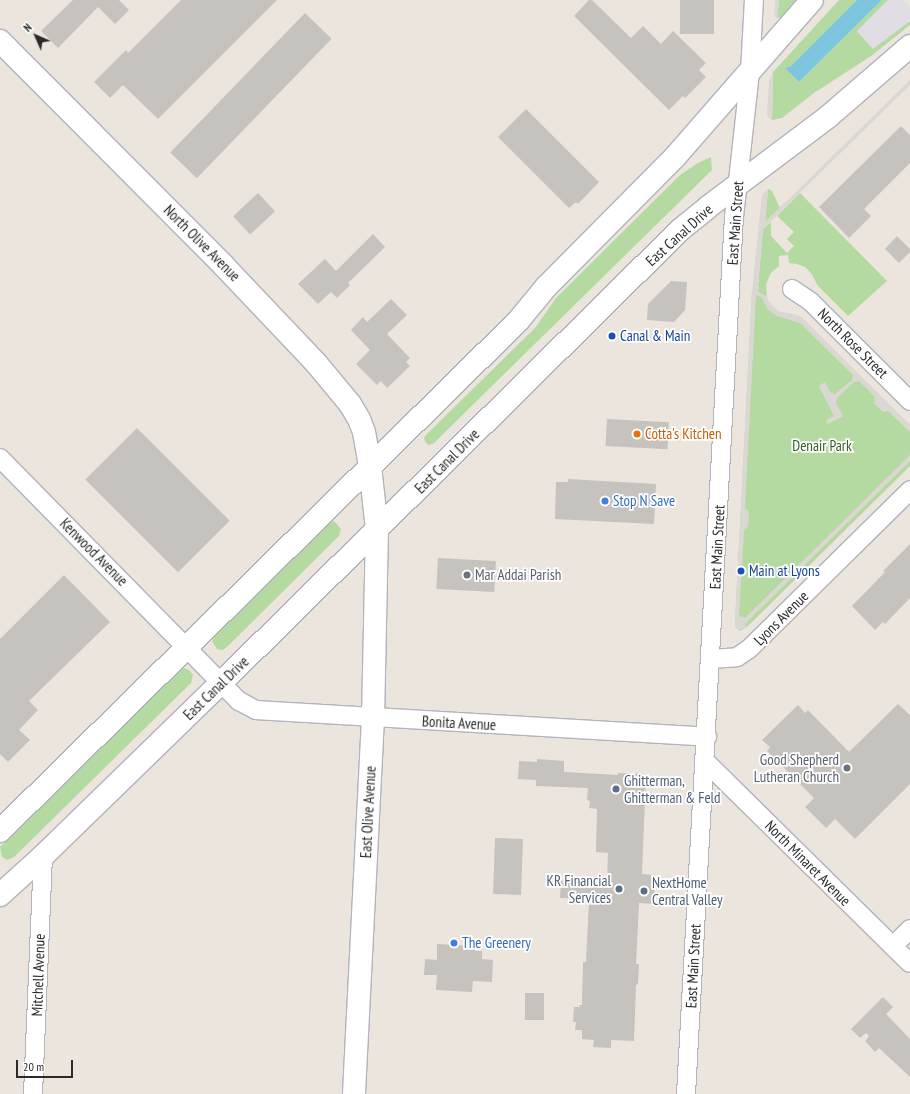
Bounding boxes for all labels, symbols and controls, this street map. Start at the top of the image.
north arrow [16,16,56,56]
text: N [20,20,35,35]
street label: East Main Street [723,180,747,266]
street label: East Canal Drive [642,200,716,270]
street label: North Olive Avenue [160,201,244,285]
street label: North Rose Street [814,304,892,382]
place label: Canal & Main [620,327,690,345]
marker: Canal & Main [607,331,617,341]
street label: East Canal Drive [411,425,483,497]
place label: Cotta's Kitchen [645,425,722,443]
marker: Cotta's Kitchen [632,429,642,439]
park label: Denair Park [792,437,852,455]
place label: Stop N Save [613,492,675,510]
marker: Stop N Save [600,496,610,506]
street label: East Main Street [706,504,728,590]
street label: Kenwood Avenue [56,514,132,590]
place label: Main at Lyons [749,562,820,580]
place label: Mar Addai Parish [475,566,562,584]
marker: Main at Lyons [736,566,746,576]
marker: Mar Addai Parish [462,570,472,580]
street label: Lyons Avenue [750,587,812,649]
street label: East Canal Drive [180,652,252,724]
street label: Bonita Avenue [421,712,497,734]
place label: Good Shepherd Lutheran Church [754,750,839,785]
marker: Good Shepherd Lutheran Church [842,763,852,773]
street label: East Olive Avenue [357,765,379,859]
place label: Ghitterman, Ghitterman & Feld [624,771,721,806]
marker: Ghitterman, Ghitterman & Feld [611,784,621,794]
street label: North Minaret Avenue [761,816,855,910]
place label: KR Financial Services [547,871,611,906]
place label: NextHome Central Valley [652,873,723,908]
marker: KR Financial Services [614,884,624,894]
marker: NextHome Central Valley [639,886,649,896]
street label: East Main Street [682,923,704,1009]
street label: Mitchell Avenue [28,933,48,1017]
place label: The Greenery [462,934,531,952]
marker: The Greenery [449,938,459,948]
scale bar [18,1052,75,1078]
text: 20 m [23,1059,44,1074]

